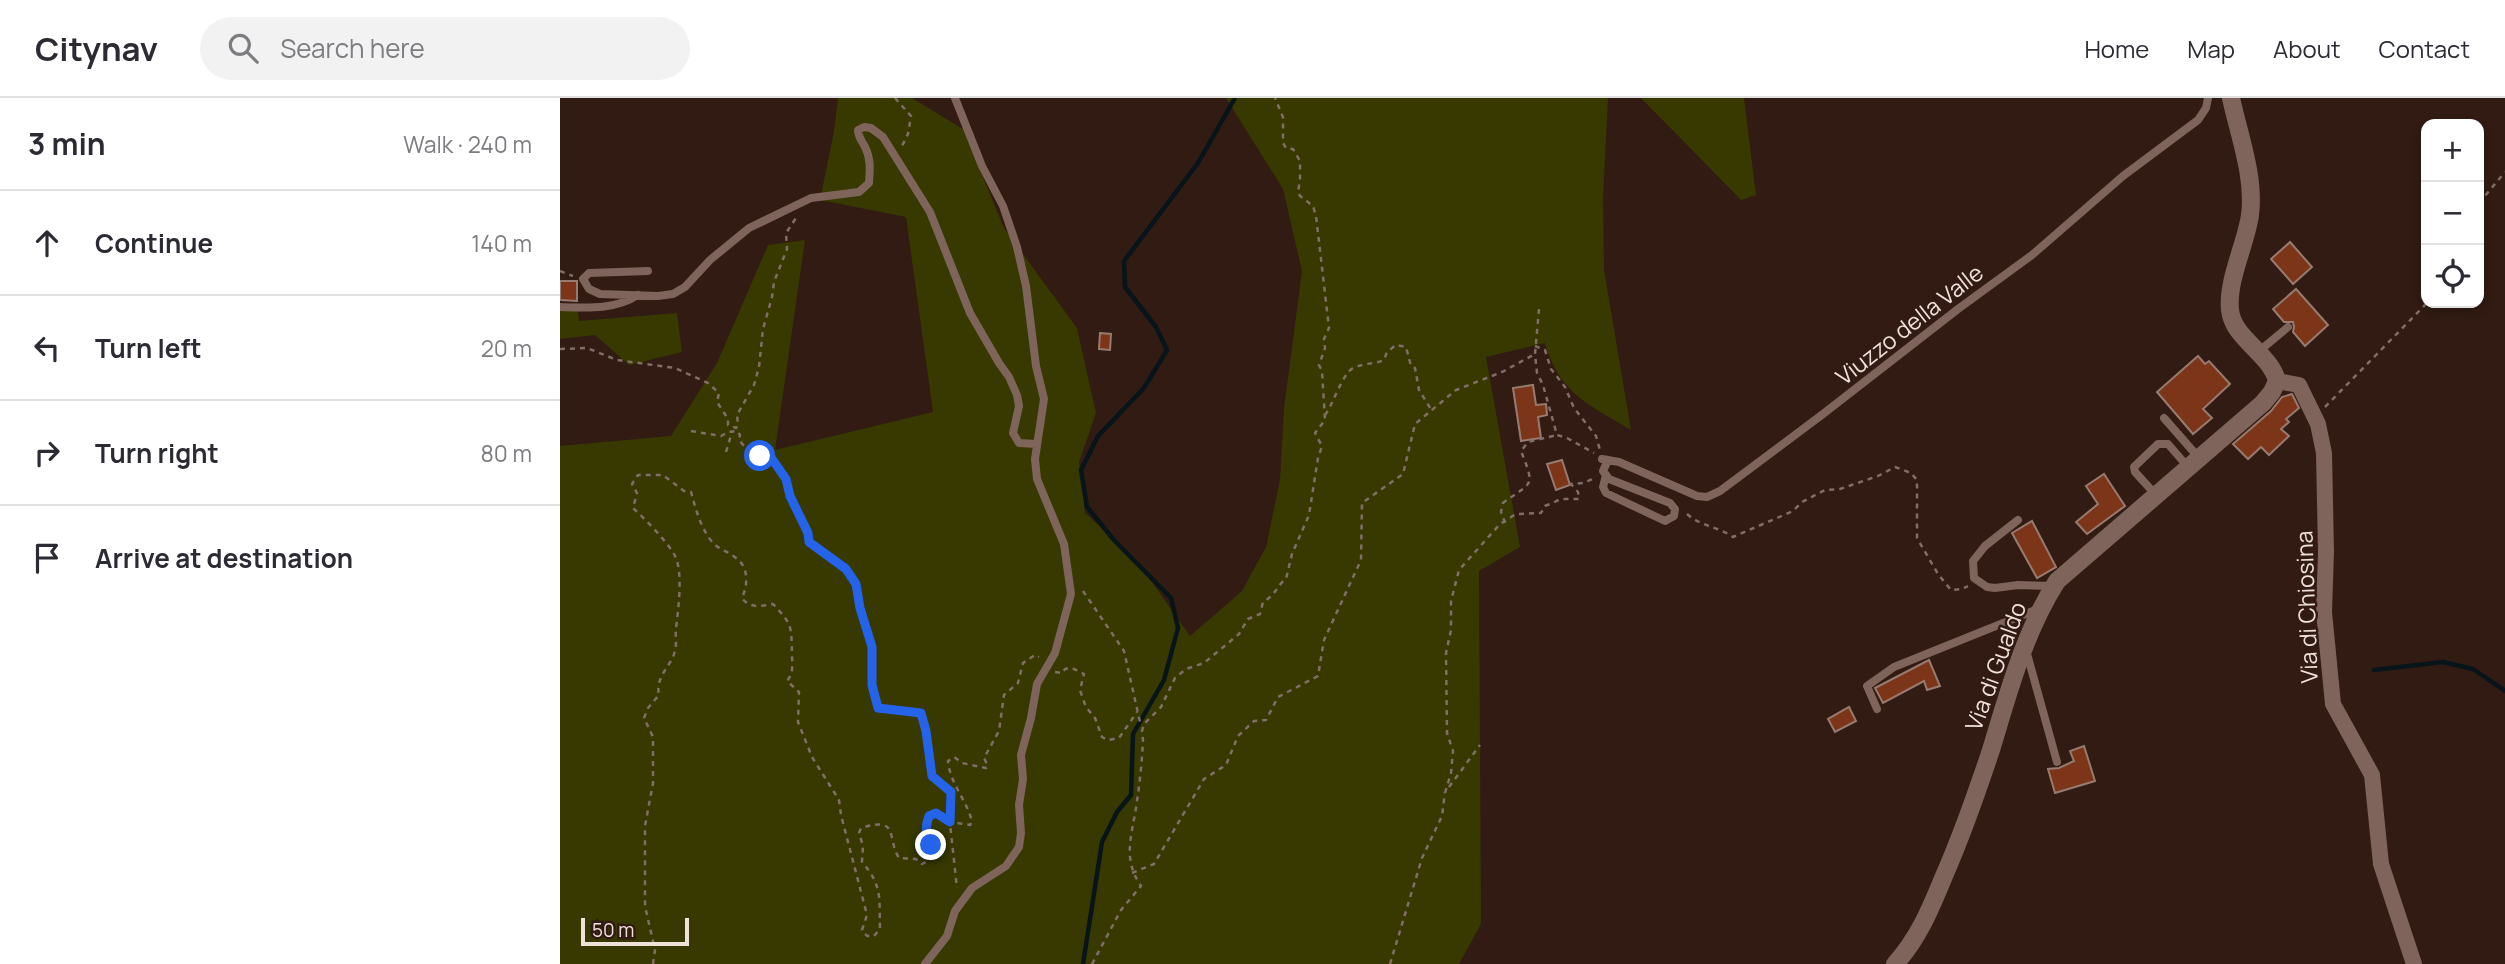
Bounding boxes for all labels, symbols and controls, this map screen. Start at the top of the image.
search box [200,17,690,80]
text: Citynav [35,26,158,71]
icon: search [224,29,262,67]
text: Search here [280,30,425,66]
text: Home [2084,32,2149,65]
text: Map [2187,32,2235,65]
text: About [2273,32,2341,65]
text: Contact [2379,32,2470,65]
map controls [2421,119,2484,308]
button: + [2421,119,2484,182]
text: 3 min [28,123,106,164]
text: Walk · 240 m [403,128,532,160]
button: − [2421,182,2484,245]
icon: ahead [28,224,66,262]
text: Continue [95,225,213,261]
text: 140 m [471,227,532,259]
button: locate [2421,245,2484,308]
street label: Viuzzo della Valle [1829,256,1989,392]
icon: left [28,329,66,367]
text: Turn left [95,330,202,366]
text: 20 m [481,332,532,364]
icon: right [28,434,66,472]
text: Turn right [95,435,219,471]
text: 80 m [481,437,532,469]
route start [744,440,775,471]
street label: Via di Chiosina [2287,530,2325,684]
icon: arrive [28,539,66,577]
text: Arrive at destination [95,540,353,576]
street label: Via di Gualdo [1957,597,2033,735]
route end [915,829,946,860]
scale bar [581,915,690,947]
text: 50 m [592,917,634,943]

